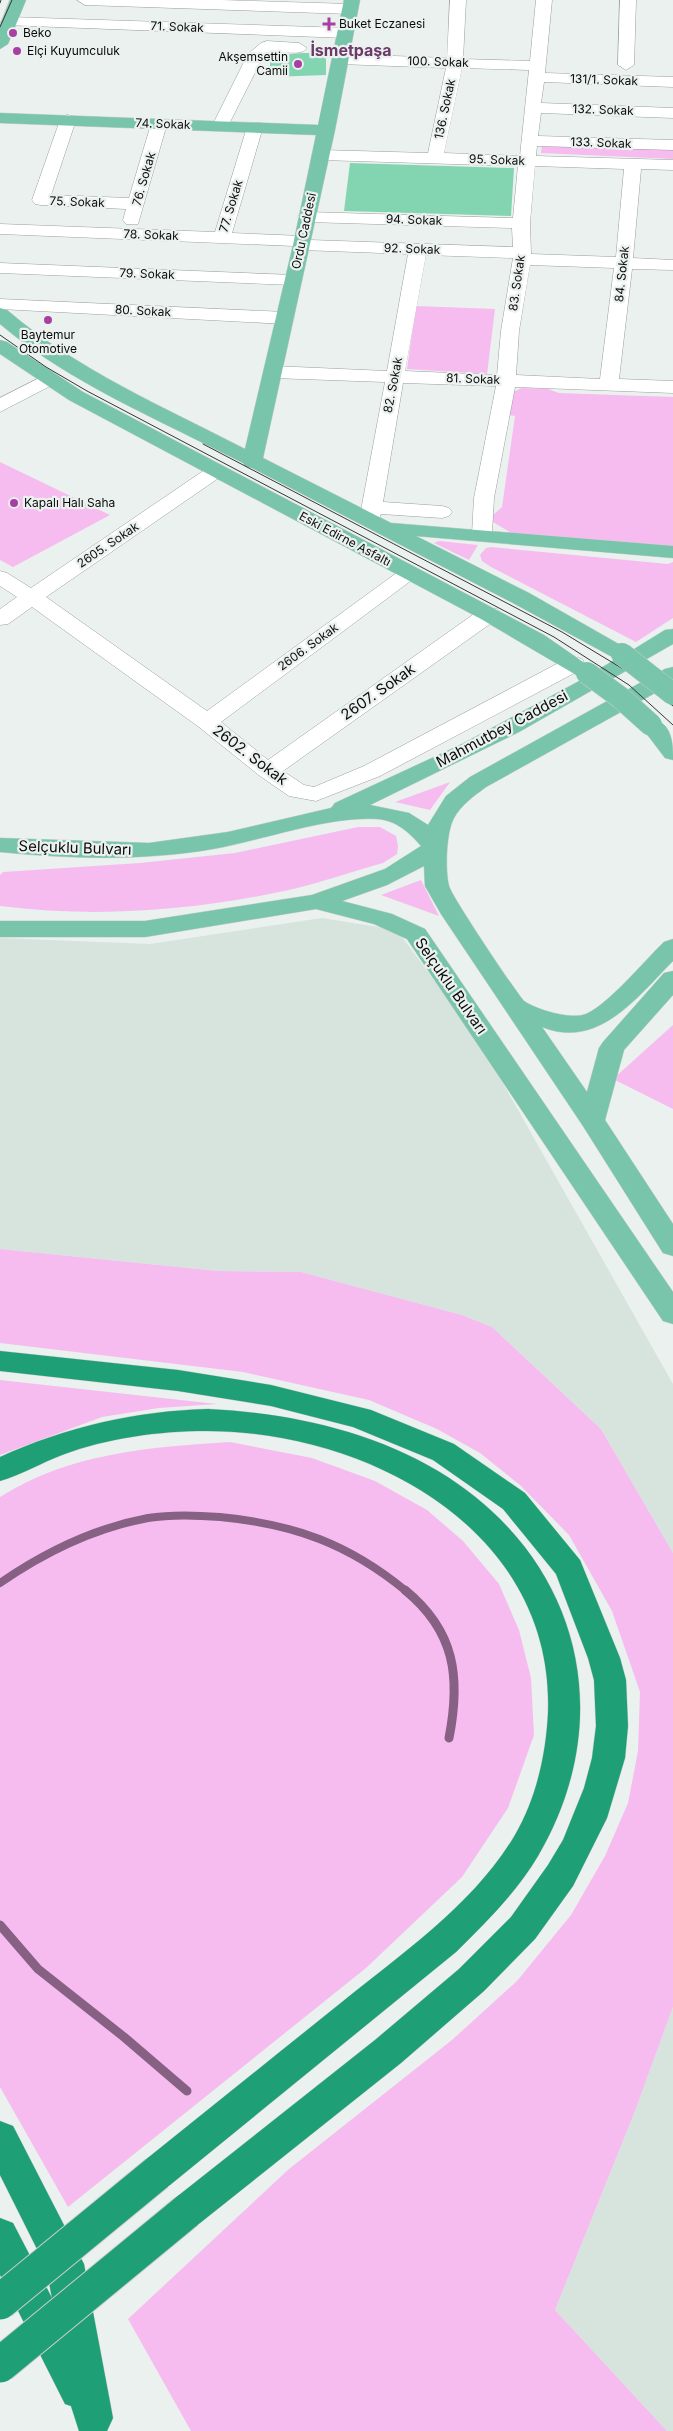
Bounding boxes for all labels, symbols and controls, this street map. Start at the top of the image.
place label: Buket Eczanesi [339,16,425,31]
street label: 71. Sokak [150,18,204,35]
marker: Buket Eczanesi [323,18,335,30]
place label: Beko [23,25,51,40]
marker: Beko [7,27,19,39]
district label: İsmetpaşa [310,40,392,60]
place label: Elçi Kuyumculuk [27,43,120,58]
marker: Elçi Kuyumculuk [11,45,23,57]
place label: Akşemsettin Camii [218,49,288,78]
street label: 100. Sokak [407,53,469,70]
marker: Akşemsettin Camii [292,58,304,70]
street label: 131/1. Sokak [570,71,639,88]
street label: 136. Sokak [431,77,458,140]
street label: 132. Sokak [572,101,634,118]
street label: 74. Sokak [135,115,191,132]
street label: 133. Sokak [570,134,632,151]
street label: 76. Sokak [129,150,158,207]
street label: 95. Sokak [469,151,526,168]
street label: 77. Sokak [215,177,246,234]
street label: Ordu Caddesi [288,191,319,270]
street label: 75. Sokak [49,193,105,210]
street label: 94. Sokak [386,211,443,228]
street label: 78. Sokak [123,226,179,243]
street label: 92. Sokak [384,240,441,257]
street label: 84. Sokak [611,245,632,303]
street label: 83. Sokak [505,254,528,312]
street label: 79. Sokak [119,265,175,282]
street label: 80. Sokak [115,302,172,319]
marker: Baytemur Otomotive [42,314,54,326]
place label: Baytemur Otomotive [19,327,77,356]
street label: 82. Sokak [380,355,405,414]
street label: 81. Sokak [446,370,501,387]
place label: Kapalı Halı Saha [24,495,115,510]
marker: Kapalı Halı Saha [8,497,20,509]
street label: Eski Edirne Asfaltı [297,508,394,569]
street label: 2605. Sokak [74,518,142,571]
street label: 2606. Sokak [275,619,341,674]
street label: 2607. Sokak [337,659,419,724]
street label: Mahmutbey Caddesi [433,686,571,771]
street label: 2602. Sokak [209,720,292,789]
street label: Selçuklu Bulvarı [18,836,132,859]
street label: Selçuklu Bulvarı [411,934,492,1037]

